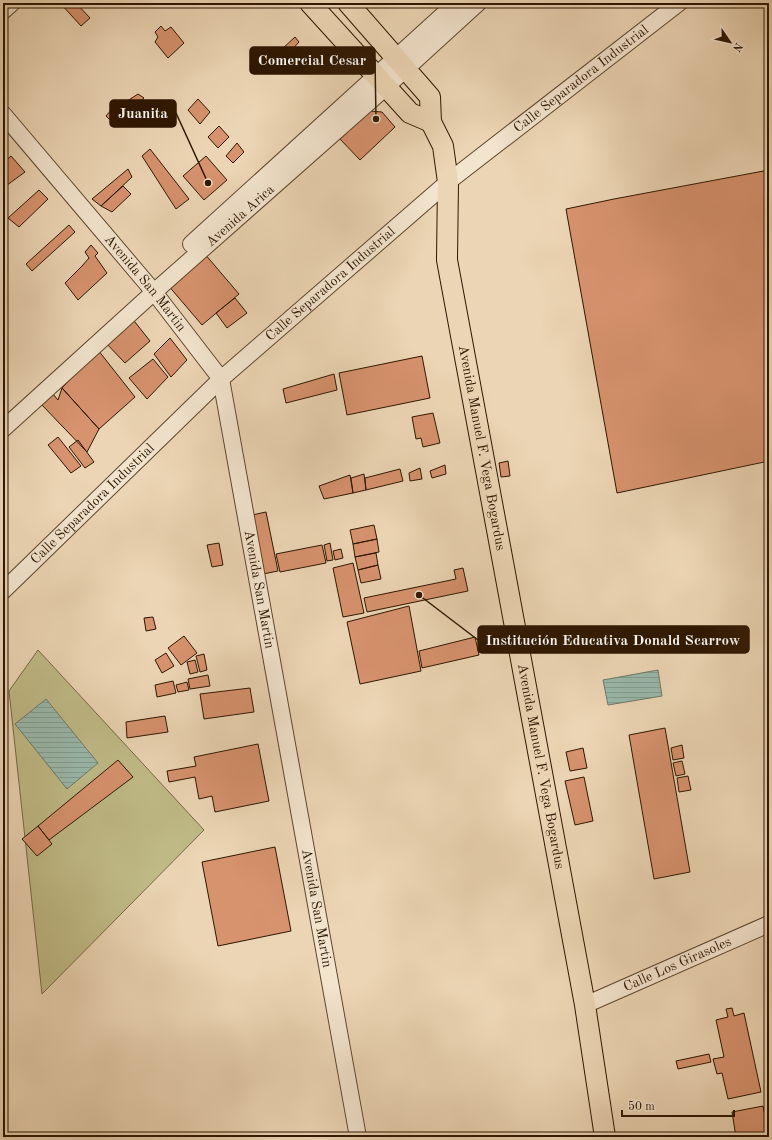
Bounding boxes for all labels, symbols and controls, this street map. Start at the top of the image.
street label: Calle Separadora Industrial [511,22,651,135]
north arrow [710,22,750,62]
text: N [730,40,744,54]
callout: Comercial Cesar [250,47,375,74]
text: Comercial Cesar [258,54,367,69]
callout: Juanita [110,100,176,127]
text: Juanita [118,107,168,122]
street label: Avenida Arica [203,182,277,249]
street label: Calle Separadora Industrial [263,224,398,344]
street label: Avenida San Martin [102,232,189,334]
street label: Avenida Manuel F. Vega Bogardus [456,344,508,552]
street label: Calle Separadora Industrial [28,441,157,567]
street label: Avenida San Martin [241,529,277,650]
callout: Institución Educativa Donald Scarrow [478,626,749,653]
text: Institución Educativa Donald Scarrow [485,634,741,649]
street label: Avenida Manuel F. Vega Bogardus [515,663,567,870]
street label: Avenida San Martin [299,848,334,969]
street label: Calle Los Girasoles [621,934,734,994]
scale bar [622,1092,734,1118]
text: 50 m [628,1100,655,1113]

